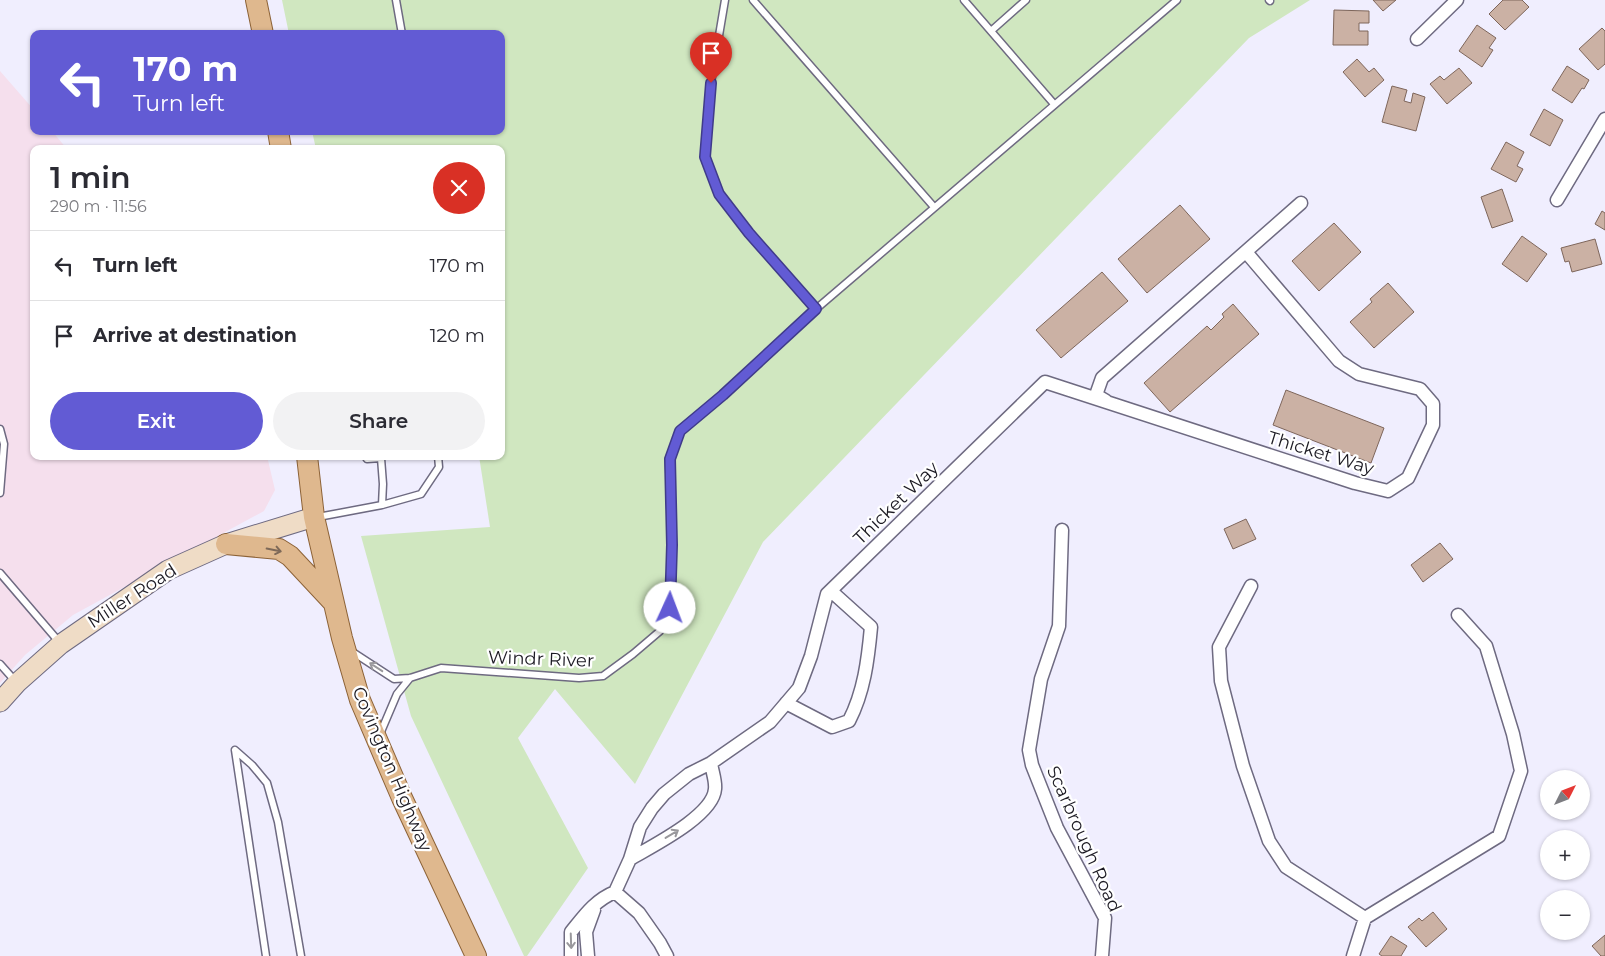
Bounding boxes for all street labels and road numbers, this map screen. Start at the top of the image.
street label: Thicket Way [1265,426,1377,480]
street label: Thicket Way [849,457,943,549]
street label: Miller Road [83,559,181,633]
street label: Windr River [488,646,594,672]
street label: Covington Highway [347,683,437,855]
street label: Scarbrough Road [1042,762,1126,916]

